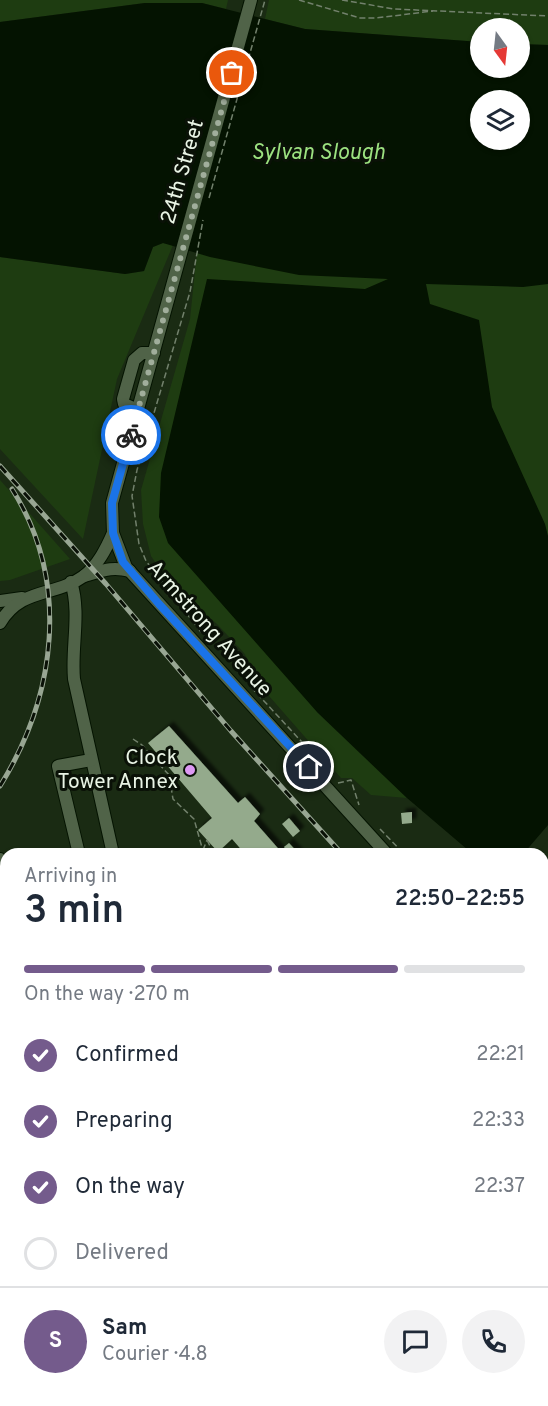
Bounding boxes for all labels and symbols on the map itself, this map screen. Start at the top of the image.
north arrow [470,18,530,78]
pin [206,47,257,98]
street label: 24th Street [155,116,211,228]
water label: Sylvan Slough [251,140,385,167]
courier [101,405,161,465]
street label: Armstrong Avenue [141,555,277,703]
pin [283,741,334,792]
place label: Clock Tower Annex [58,745,178,796]
marker: Clock Tower Annex [183,763,197,777]

